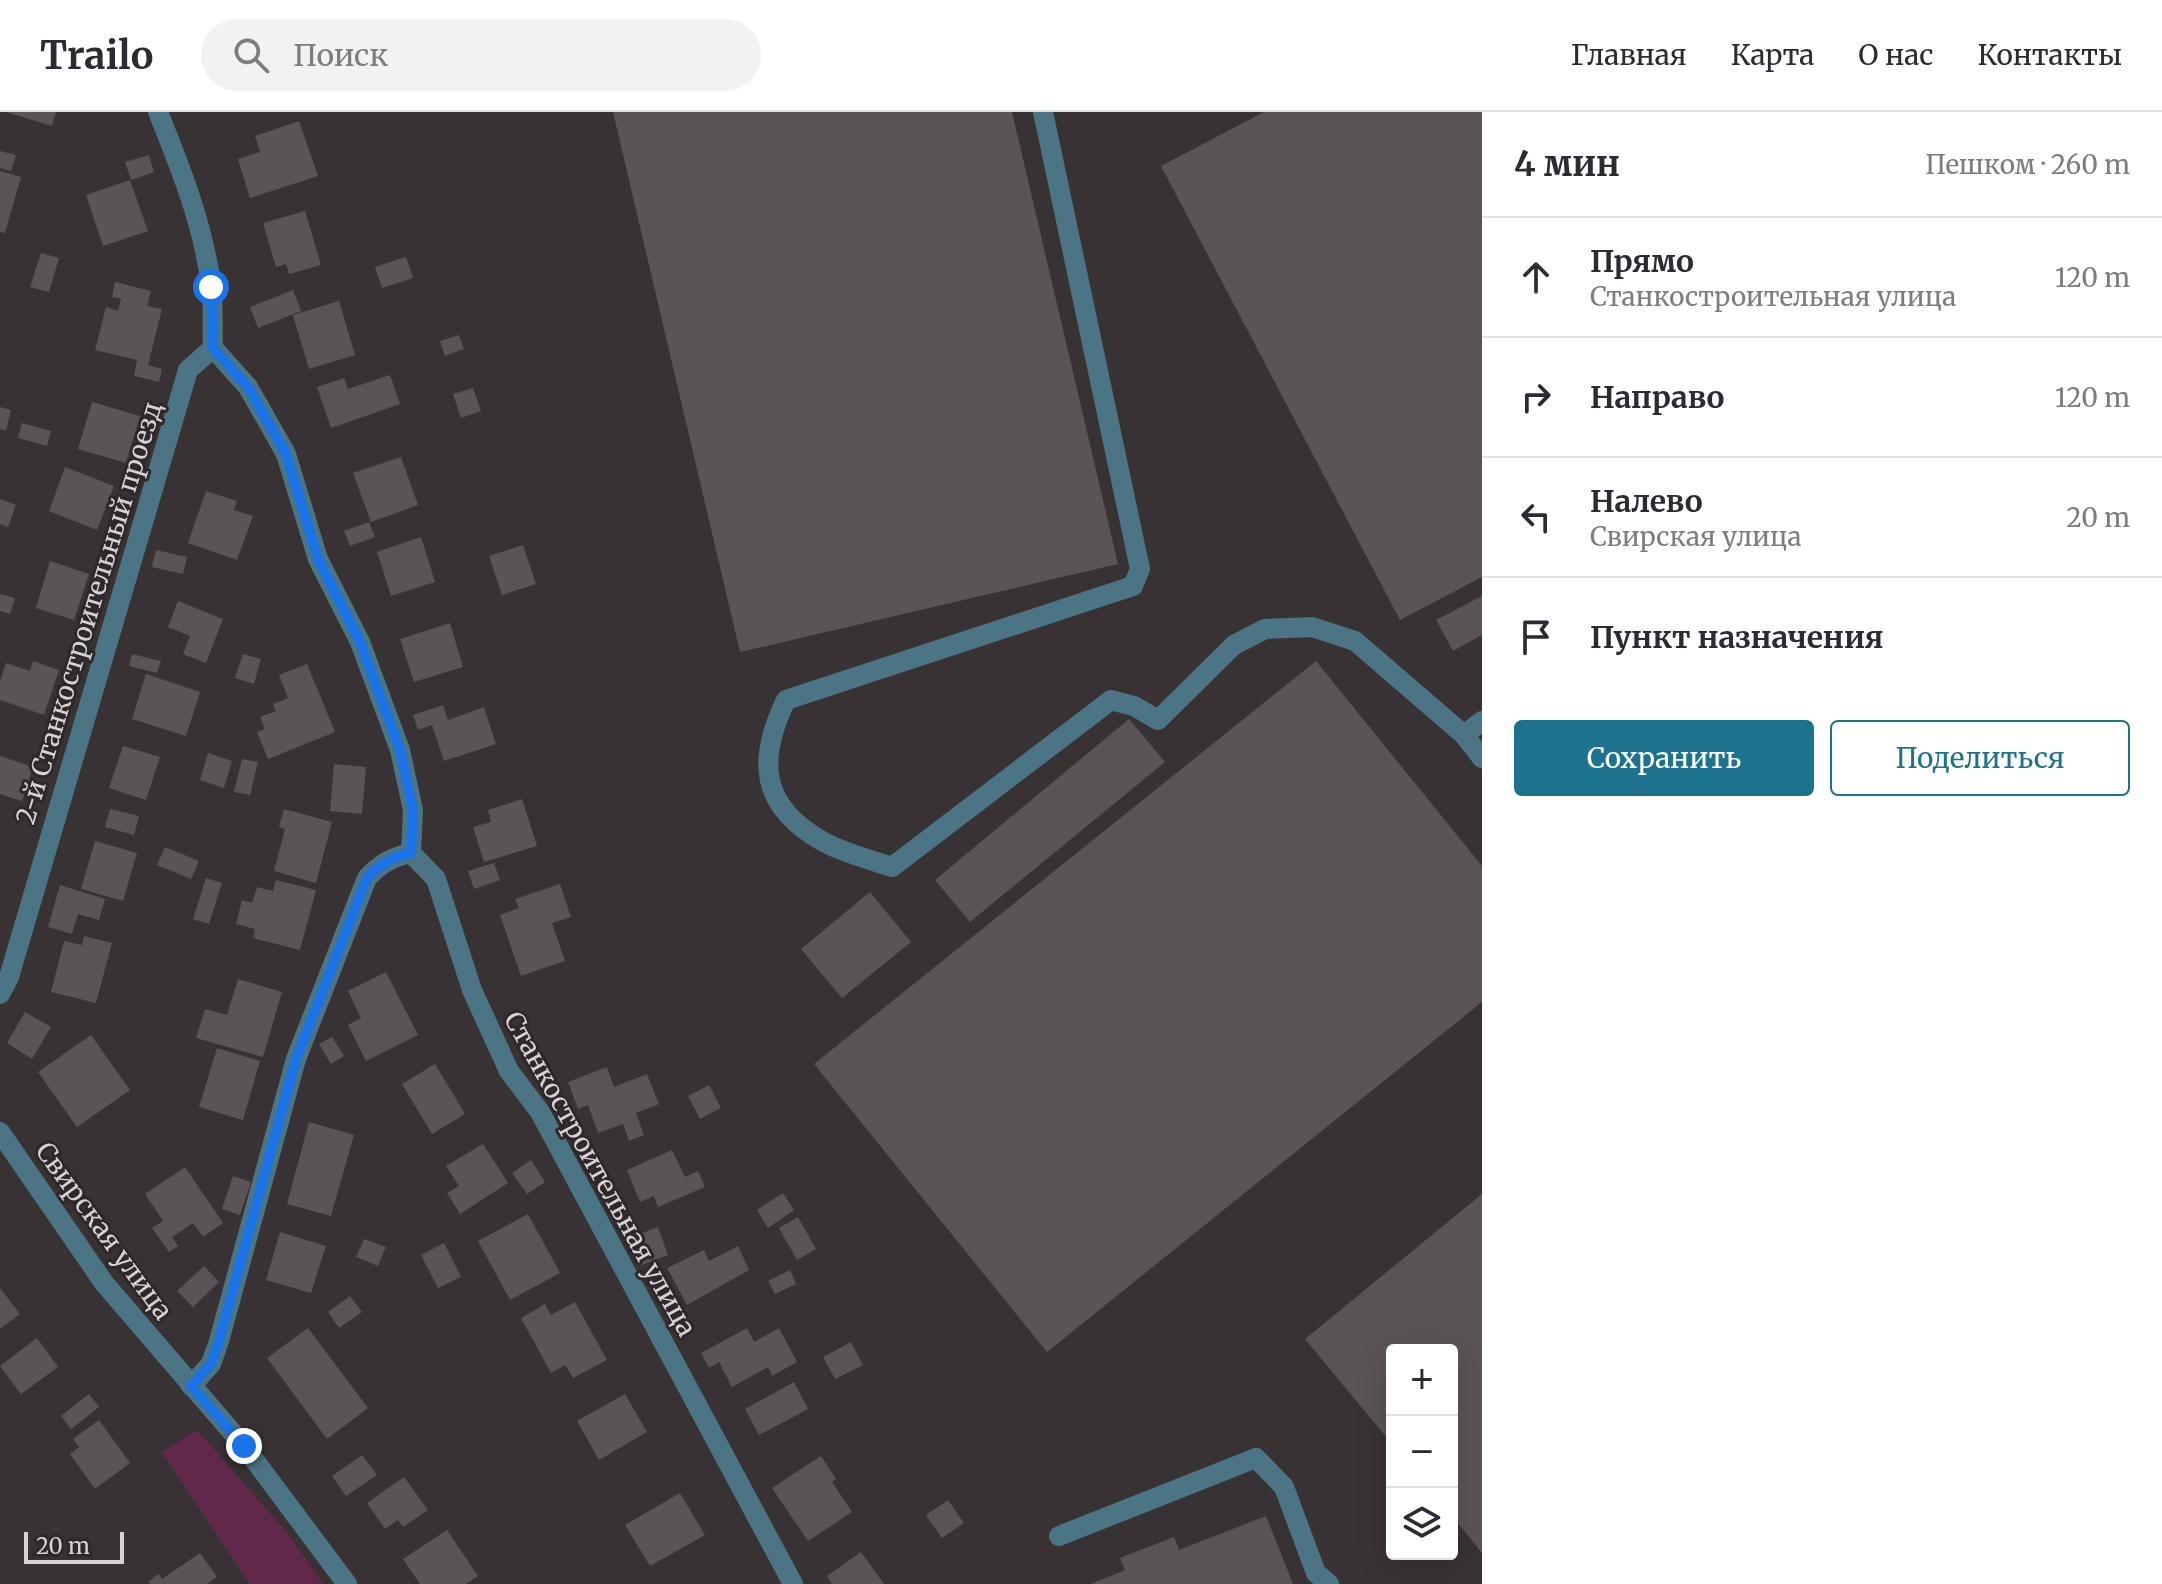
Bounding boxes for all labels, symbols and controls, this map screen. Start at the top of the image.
search box [201,19,761,91]
text: Trailo [40,32,153,79]
icon: search [229,33,273,77]
text: Поиск [293,36,388,74]
text: Главная [1571,37,1687,73]
text: Карта [1731,37,1814,73]
text: О нас [1858,37,1933,73]
text: Контакты [1977,37,2122,73]
text: 4 мин [1514,143,1620,185]
text: Пешком · 260 m [1925,148,2130,181]
text: Прямо [1590,242,1694,280]
icon: ahead [1514,255,1558,299]
text: 120 m [2055,261,2130,294]
route start [193,269,229,305]
text: Станкостроительная улица [1590,280,1956,313]
icon: right [1514,375,1558,419]
text: Направо [1590,378,1724,416]
text: 120 m [2055,381,2130,414]
street label: 2-й Станкостроительный проезд [8,398,169,828]
text: Налево [1590,482,1703,520]
icon: left [1514,495,1558,539]
text: 20 m [2066,501,2130,534]
text: Свирская улица [1590,520,1801,553]
icon: arrive [1514,615,1558,659]
text: Пункт назначения [1590,618,1884,656]
button: Сохранить [1514,720,1814,796]
button: Поделиться [1830,720,2130,796]
street label: Станкостроительная улица [497,1006,704,1342]
street label: Свирская улица [29,1135,180,1326]
map controls [1386,1344,1458,1560]
button: + [1386,1344,1458,1416]
button: − [1386,1416,1458,1488]
route end [226,1428,262,1464]
button: layers [1386,1488,1458,1560]
scale bar [24,1528,124,1564]
text: 20 m [36,1532,90,1560]

